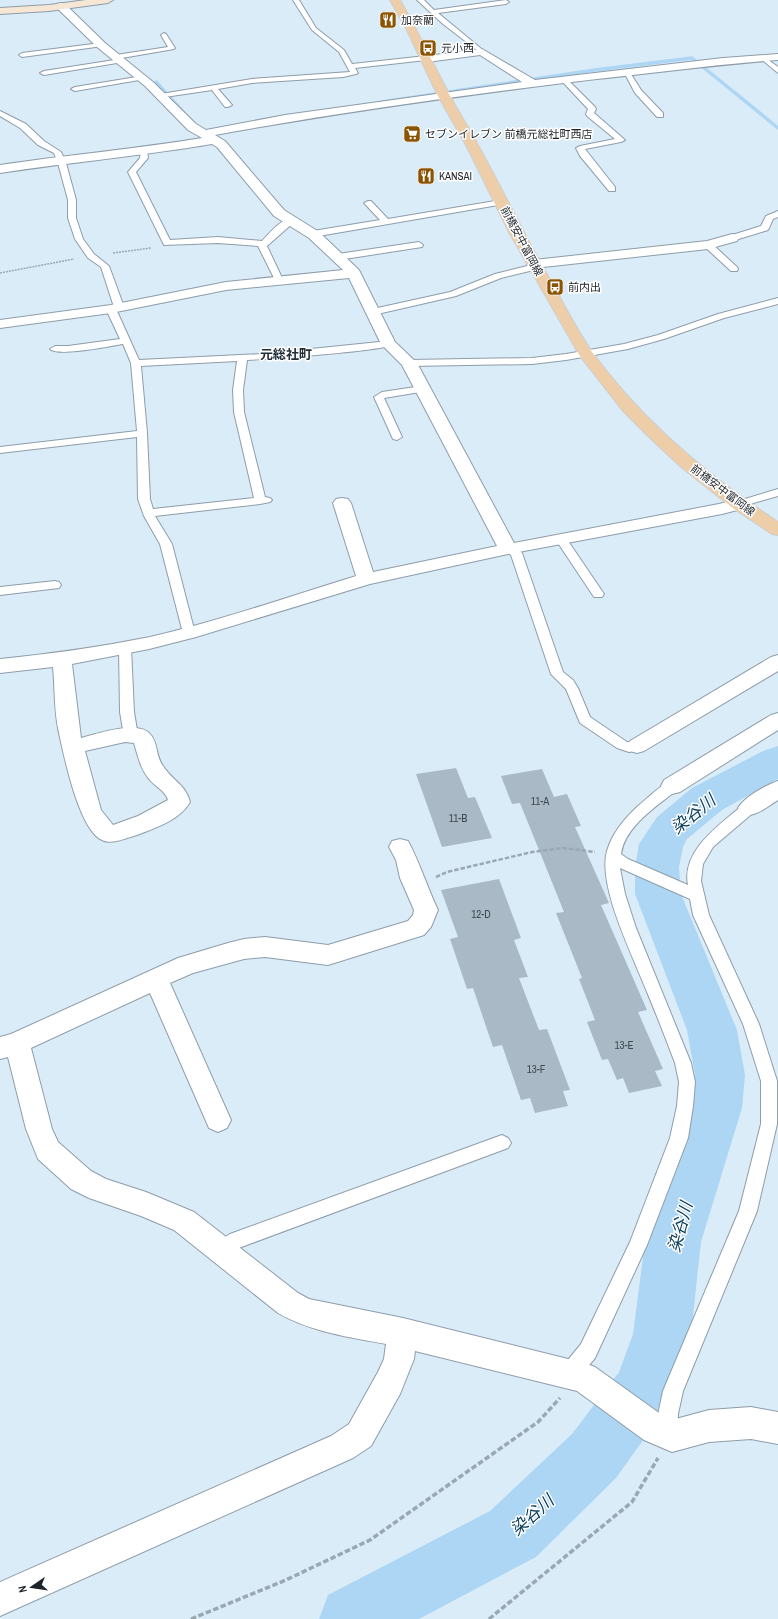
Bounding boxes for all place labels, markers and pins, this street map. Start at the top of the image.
restaurant icon: 加奈藺 [378,10,398,30]
place label: 加奈藺 [401,13,434,27]
bus stop icon: 元小西 [418,38,438,58]
place label: 元小西 [441,41,474,55]
supermarket icon: セブンイレブン 前橋元総社町西店 [402,124,422,144]
place label: セブンイレブン 前橋元総社町西店 [425,127,593,141]
restaurant icon: KANSAI [416,166,436,186]
place label: KANSAI [439,169,472,183]
bus stop icon: 前内出 [545,277,565,297]
place label: 前内出 [568,280,601,294]

